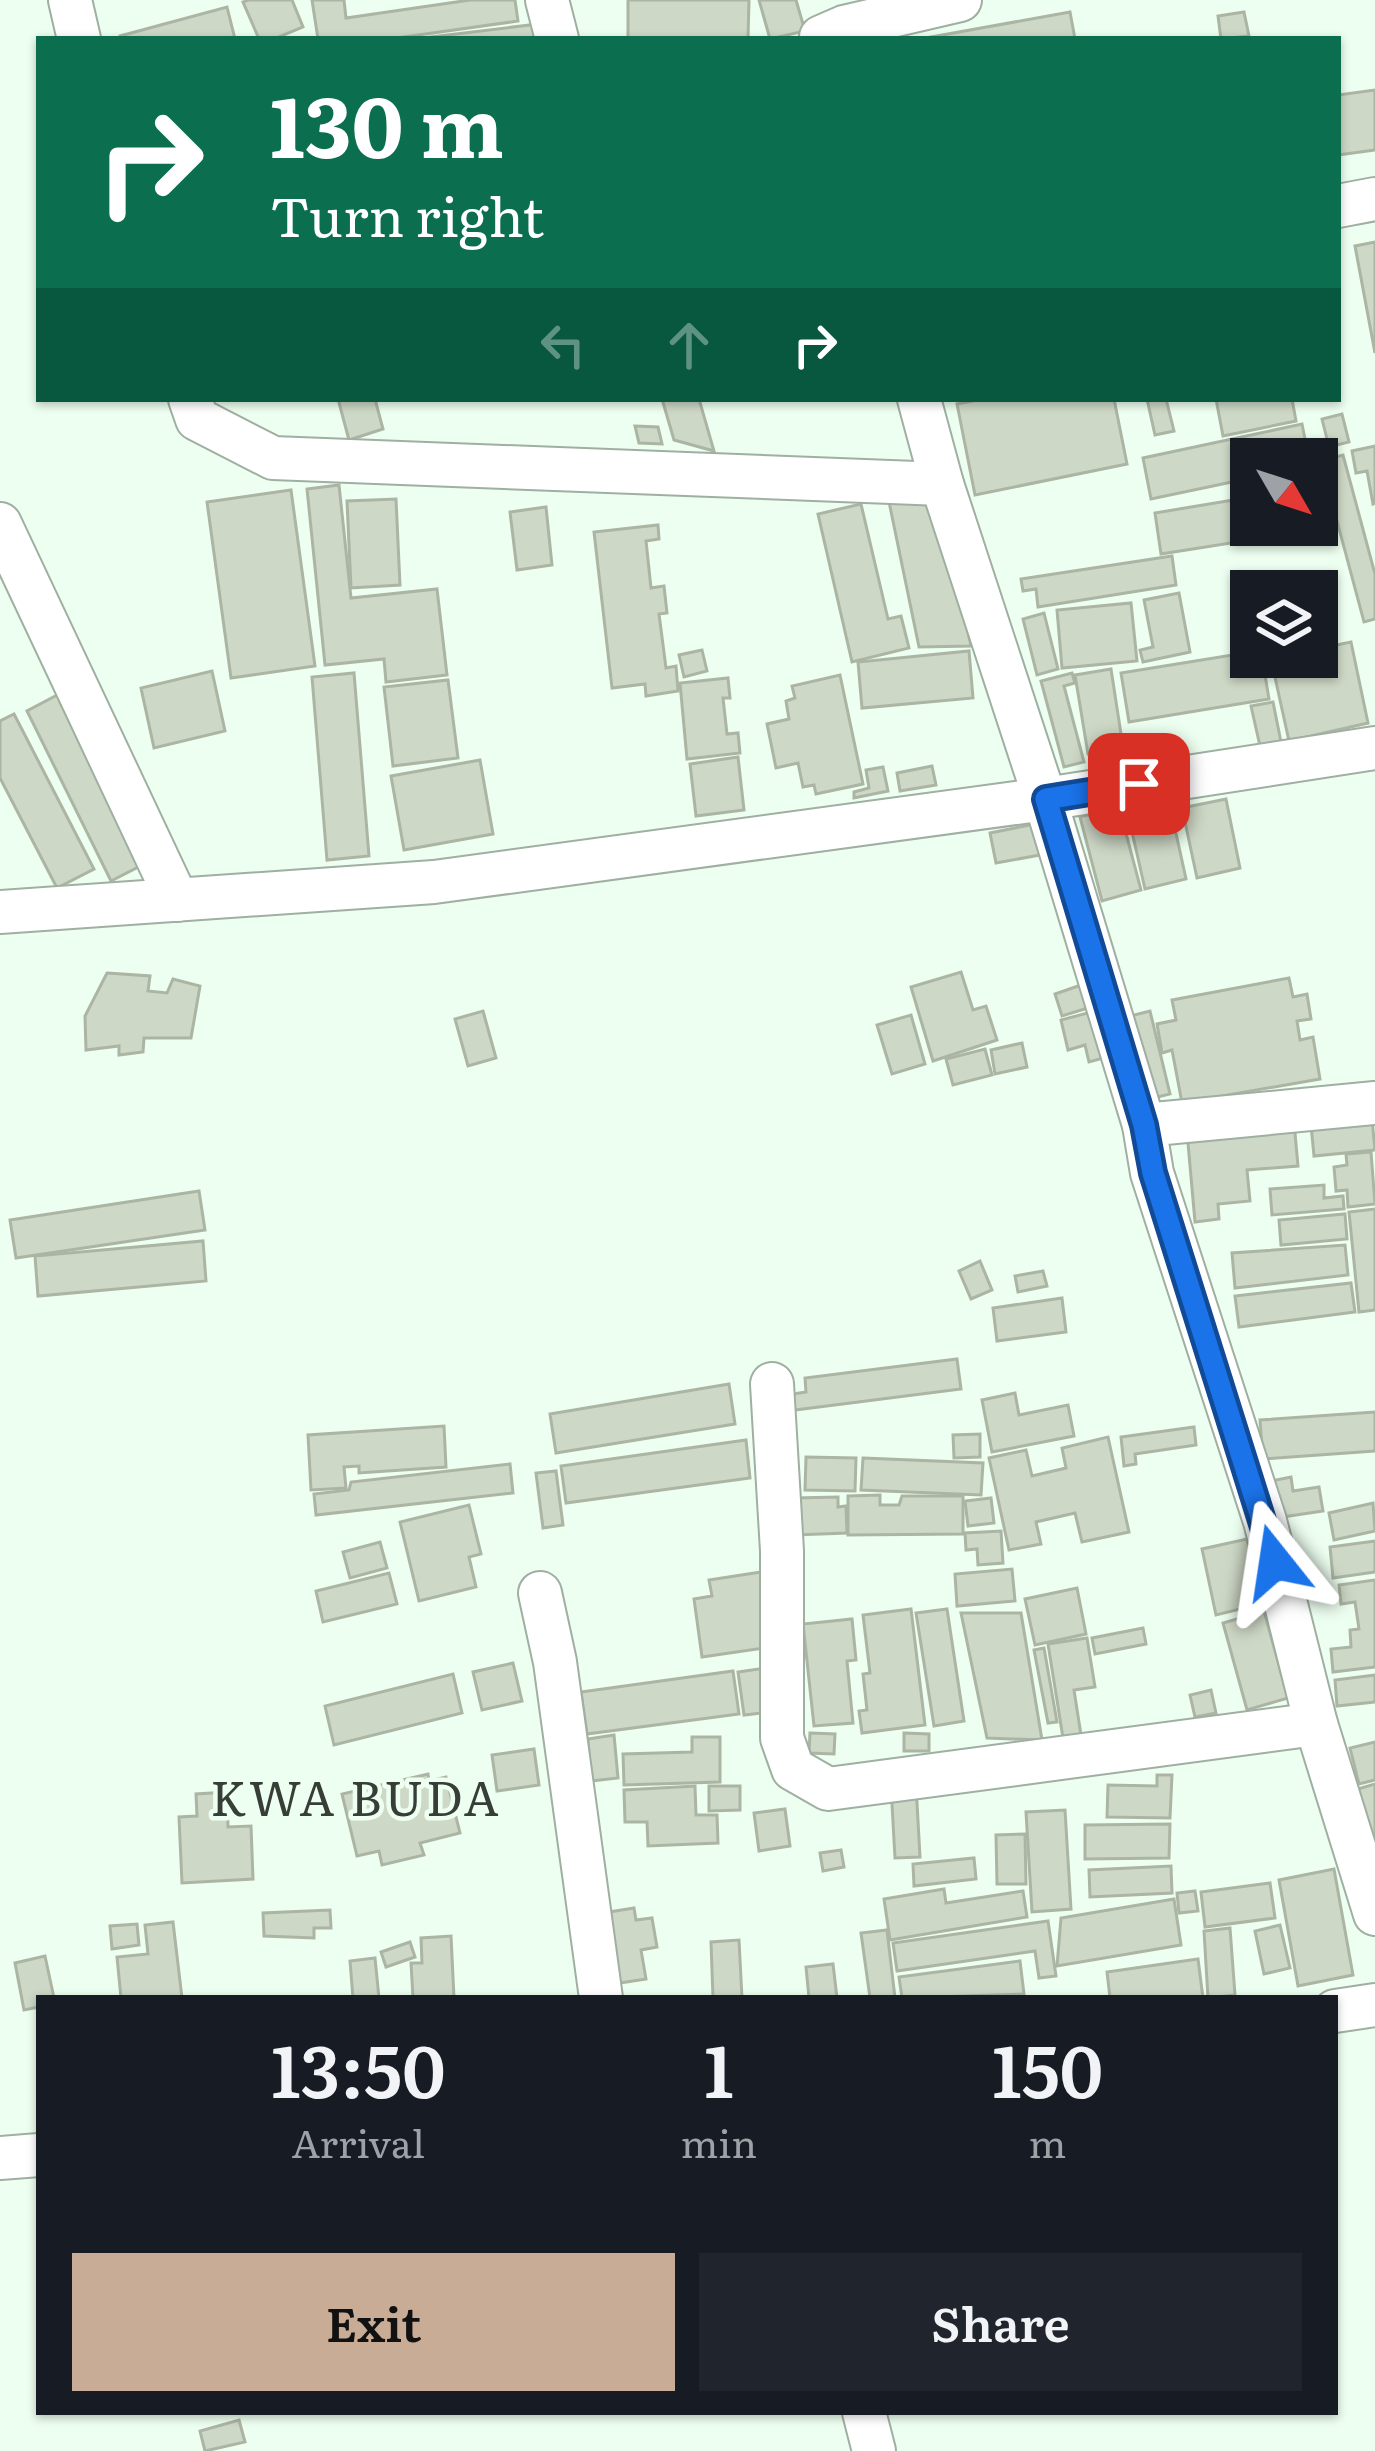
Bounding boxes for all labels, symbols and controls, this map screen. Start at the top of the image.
text: 130 m [270,59,504,184]
icon: right [72,84,228,240]
text: Turn right [270,173,544,254]
icon: left [530,312,596,378]
icon: ahead [656,312,722,378]
icon: right [782,312,848,378]
north arrow [1230,438,1338,546]
map controls [1230,438,1338,678]
button: layers [1230,570,1338,678]
pin [1088,733,1190,835]
icon: arrive [1106,751,1172,817]
position arrow [1212,1499,1338,1625]
district label: KWA BUDA [210,1760,502,1831]
text: 13:50 [271,2013,445,2120]
text: 1 [704,2013,734,2120]
text: 150 [992,2013,1103,2120]
text: Arrival [292,2112,425,2170]
text: min [680,2112,757,2170]
text: m [1029,2112,1066,2170]
button: Exit [72,2253,675,2391]
button: Share [699,2253,1302,2391]

